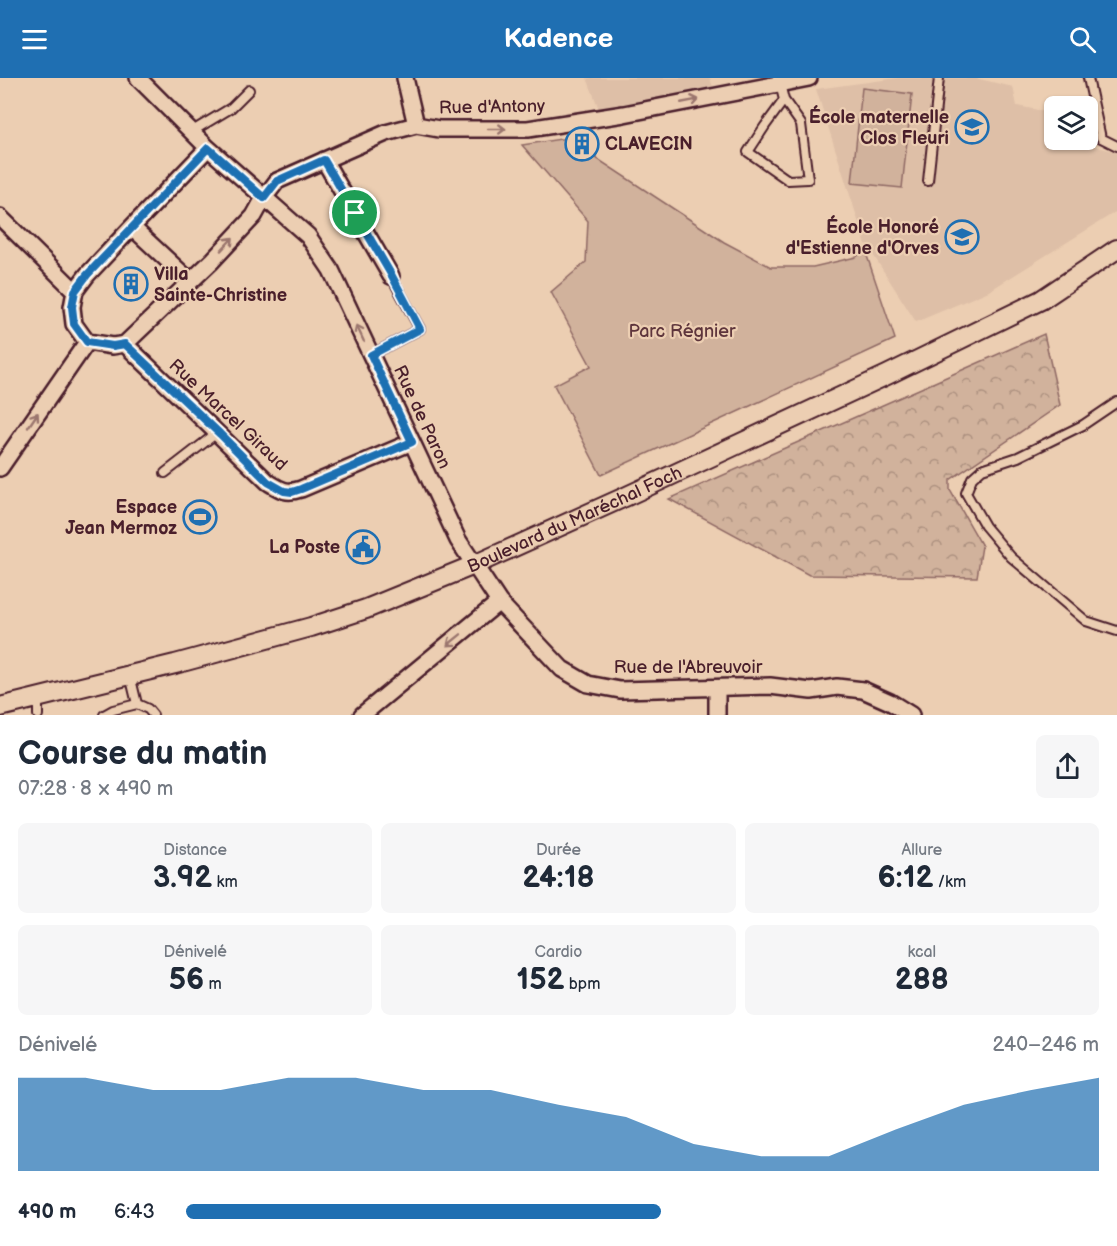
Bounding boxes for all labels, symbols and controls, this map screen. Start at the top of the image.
icon: menu [18,23,51,56]
text: Kadence [504,23,613,55]
icon: search [1066,23,1099,56]
street label: Rue d'Antony [439,96,546,118]
one-way arrow [680,96,699,107]
map controls [1044,96,1098,150]
button: layers [1044,96,1098,150]
place label: École maternelle Clos Fleuri [809,105,949,149]
school or university icon: École maternelle Clos Fleuri [954,109,990,145]
one-way arrow [487,123,507,135]
building icon: CLAVECIN [564,126,600,162]
place label: CLAVECIN [605,134,693,155]
pin [329,187,380,238]
icon: arrive [338,196,371,229]
place label: École Honoré d'Estienne d'Orves [786,215,939,259]
school or university icon: École Honoré d'Estienne d'Orves [944,219,980,255]
one-way arrow [220,237,234,252]
place label: Villa Sainte-Christine [154,264,287,306]
building icon: Villa Sainte-Christine [113,266,149,302]
park label: Parc Régnier [629,321,736,342]
one-way arrow [353,324,365,342]
street label: Rue Marcel Giraud [165,355,291,475]
street label: Rue de Paron [389,362,455,472]
one-way arrow [27,412,39,429]
street label: Boulevard du Maréchal Foch [464,461,685,577]
place label: Espace Jean Mermoz [65,497,177,539]
sports icon: Espace Jean Mermoz [182,499,218,535]
public building icon: La Poste [345,529,381,565]
place label: La Poste [269,537,340,558]
one-way arrow [446,633,462,646]
street label: Rue de l'Abreuvoir [614,657,763,678]
text: Course du matin [18,734,267,774]
button: share [1036,735,1099,798]
text: 07:28 · 8 × 490 m [18,777,173,801]
text: Distance [163,841,227,860]
text: Durée [536,841,581,860]
text: Allure [901,841,942,860]
text: 3.92 [153,860,212,896]
text: 24:18 [522,860,595,896]
text: 6:12 [878,860,934,896]
text: km [212,873,238,892]
text: /km [934,873,966,892]
text: Dénivelé [163,943,227,962]
text: Cardio [535,943,582,962]
text: kcal [907,943,936,962]
text: 56 [169,962,204,998]
text: 152 [517,962,565,998]
text: 288 [895,962,949,998]
text: m [204,975,222,994]
text: bpm [565,975,600,994]
text: Dénivelé [18,1033,97,1057]
text: 240–246 m [993,1033,1099,1057]
text: 490 m [18,1200,76,1224]
text: 6:43 [114,1200,155,1224]

